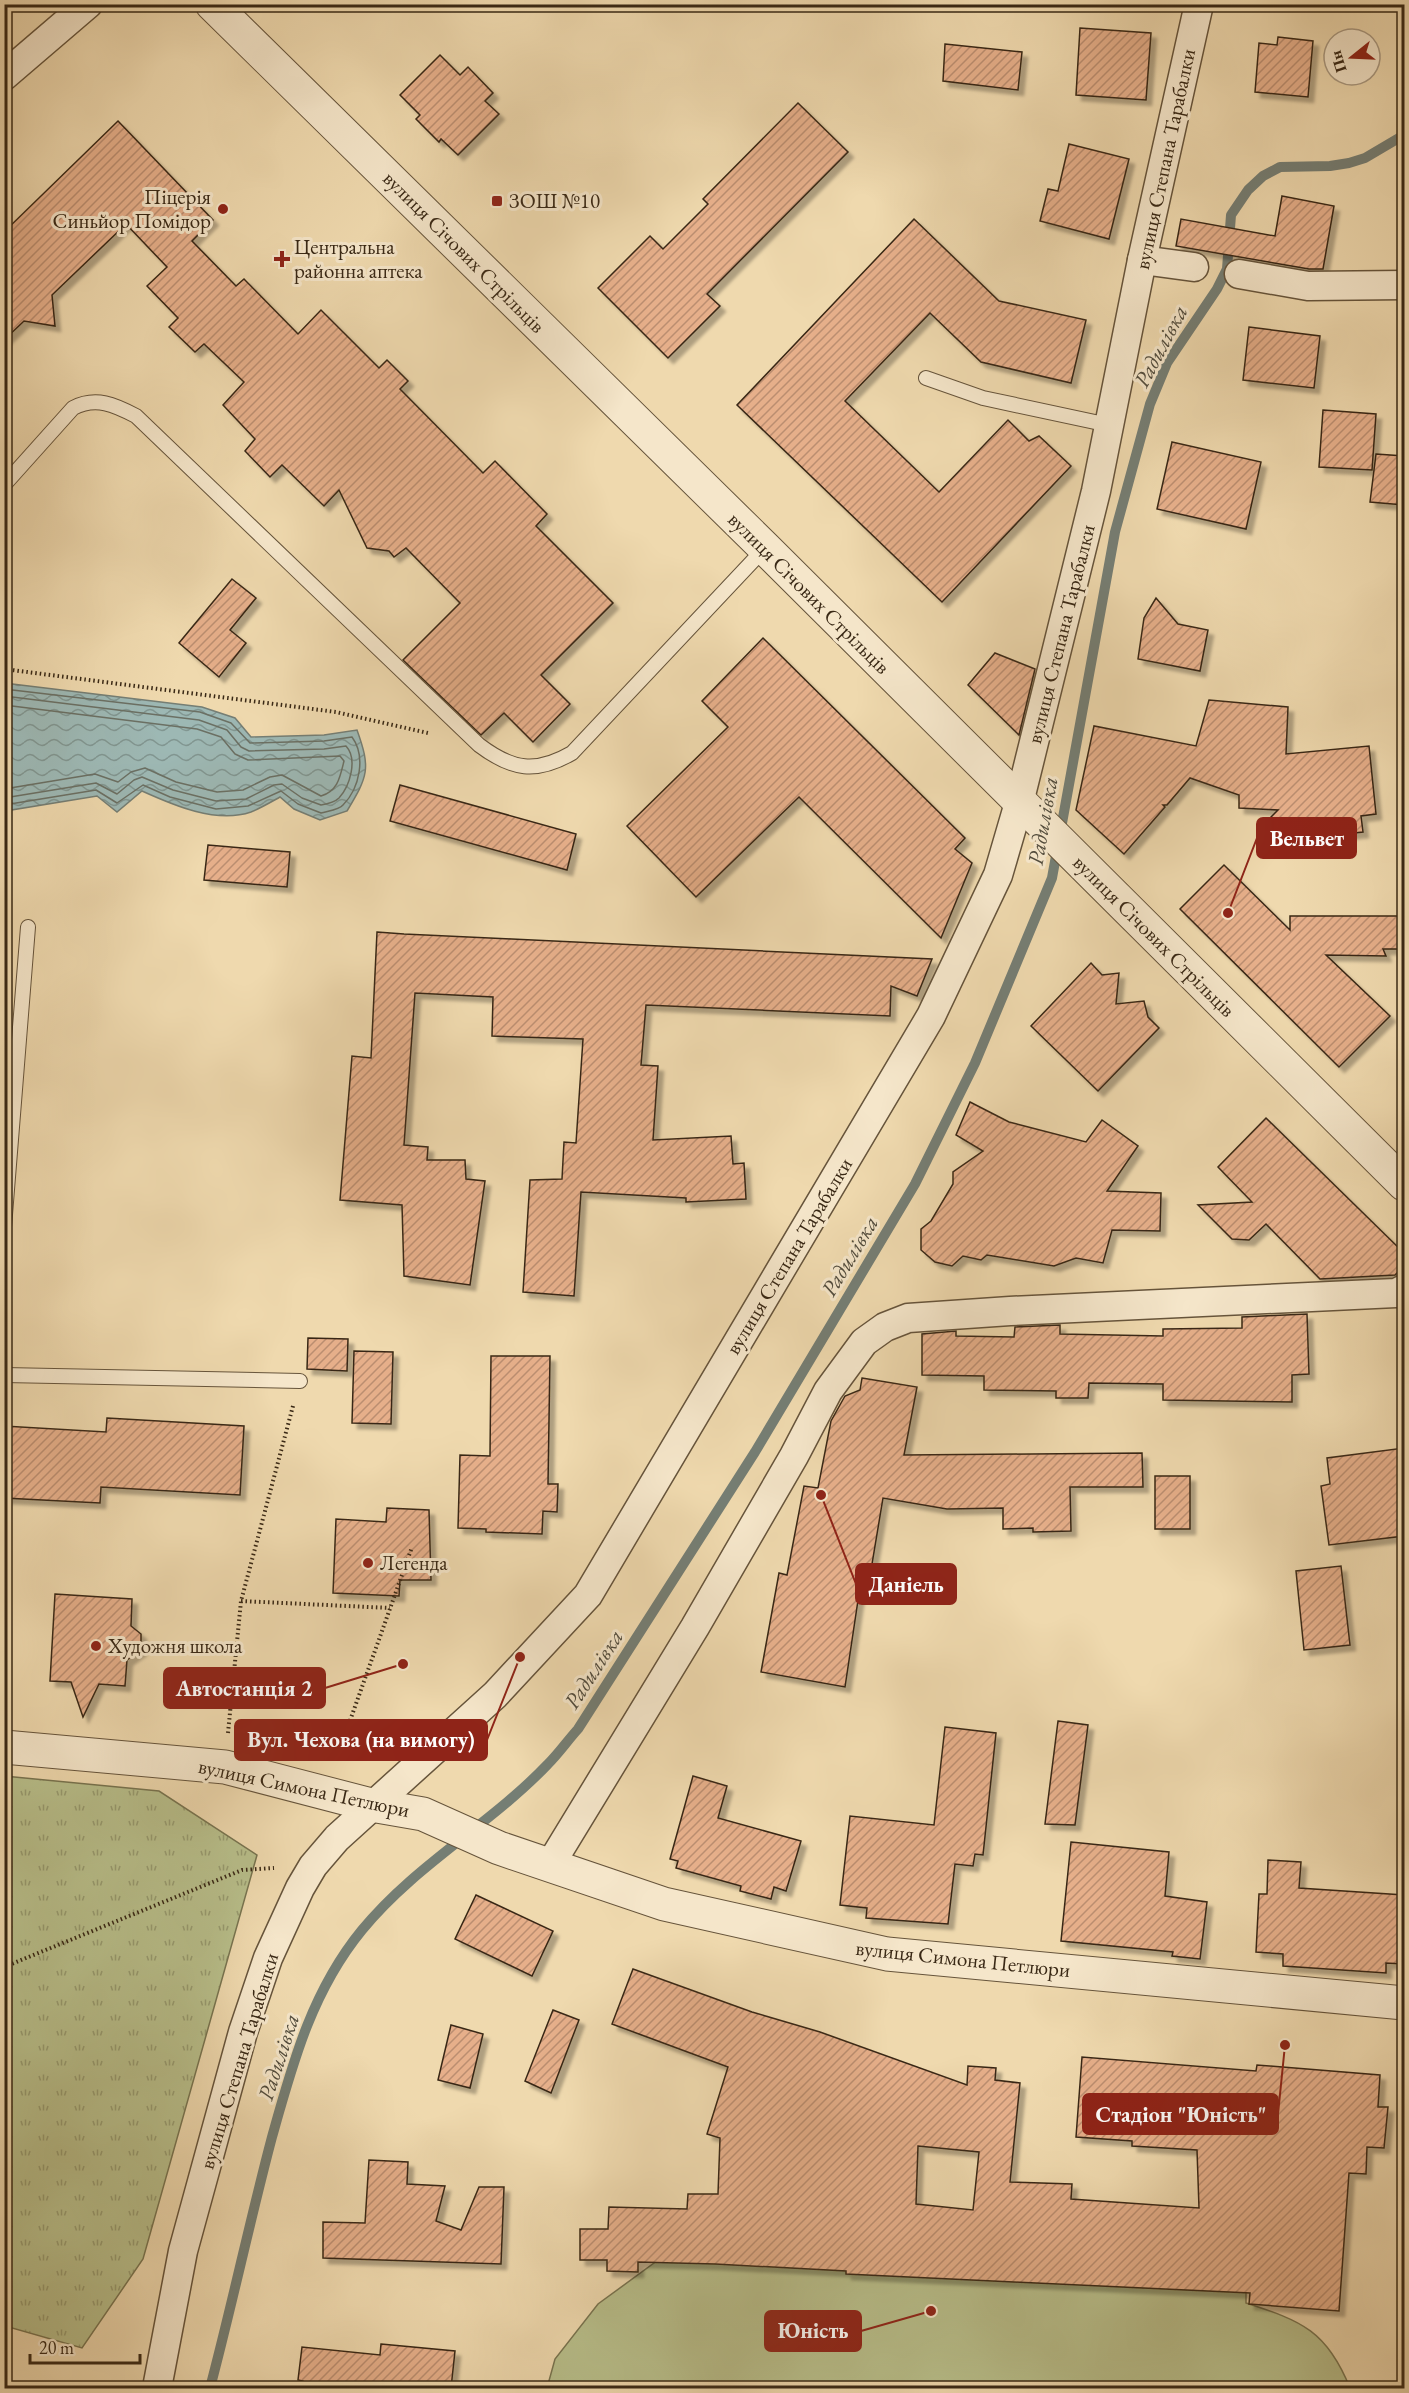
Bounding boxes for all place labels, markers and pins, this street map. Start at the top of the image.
place label: Піцерія Синьйор Помідор [53,183,211,234]
place label: ЗОШ №10 [509,187,600,214]
marker: ЗОШ №10 [490,194,504,208]
marker: Піцерія Синьйор Помідор [216,202,230,216]
place label: Центральна районна аптека [294,233,423,284]
marker: Центральна районна аптека [275,252,289,266]
callout: Вельвет [1257,818,1356,858]
place label: Легенда [380,1549,448,1576]
marker: Легенда [361,1556,375,1570]
callout: Даніель [856,1564,956,1604]
place label: Художня школа [107,1632,243,1659]
marker: Художня школа [89,1639,103,1653]
callout: Автостанція 2 [164,1668,325,1708]
callout: Вул. Чехова (на вимогу) [235,1720,487,1760]
callout: Стадіон "Юність" [1083,2094,1278,2134]
callout: Юність [765,2311,861,2351]

